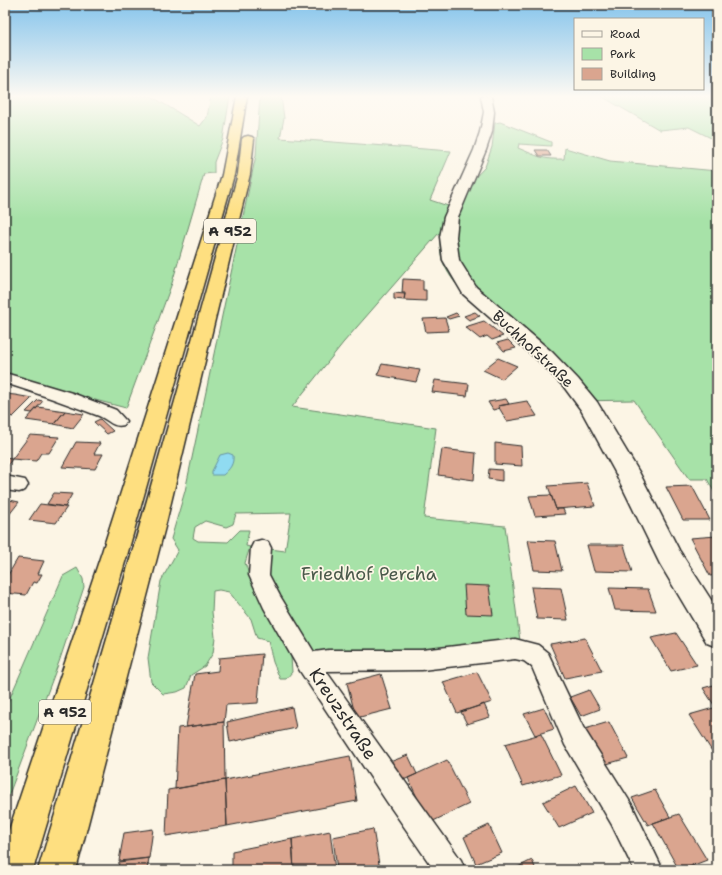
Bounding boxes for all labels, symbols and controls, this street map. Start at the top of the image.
legend [574,18,704,90]
text: Road [610,26,641,42]
text: Park [610,46,636,62]
text: Building [610,66,656,82]
road number: A 952 [204,219,256,243]
street label: Buchhofstraße [488,306,578,392]
park label: Friedhof Percha [301,562,437,586]
street label: Kreuzstraße [304,664,382,764]
road number: A 952 [39,700,91,724]

